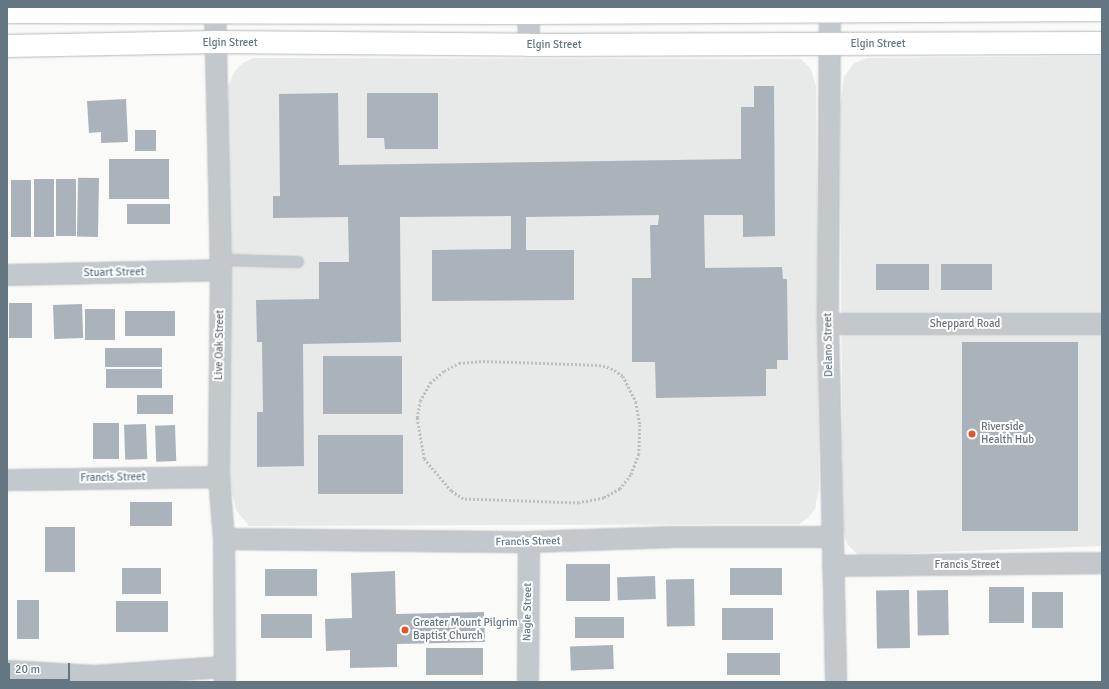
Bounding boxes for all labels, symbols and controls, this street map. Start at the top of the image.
street label: Elgin Street [202,36,258,50]
street label: Elgin Street [850,37,906,51]
street label: Elgin Street [526,38,582,52]
street label: Stuart Street [84,266,144,280]
street label: Live Oak Street [213,310,227,380]
street label: Delano Street [822,313,836,377]
street label: Sheppard Road [930,317,1000,331]
place label: Riverside Health Hub [981,421,1034,447]
marker: Riverside Health Hub [966,428,978,440]
street label: Francis Street [80,471,146,485]
street label: Francis Street [495,535,561,549]
street label: Francis Street [934,558,1000,572]
street label: Nagle Street [521,583,535,641]
place label: Greater Mount Pilgrim Baptist Church [413,617,518,643]
marker: Greater Mount Pilgrim Baptist Church [400,625,410,635]
scale bar [10,655,72,681]
text: 20 m [15,662,40,677]

